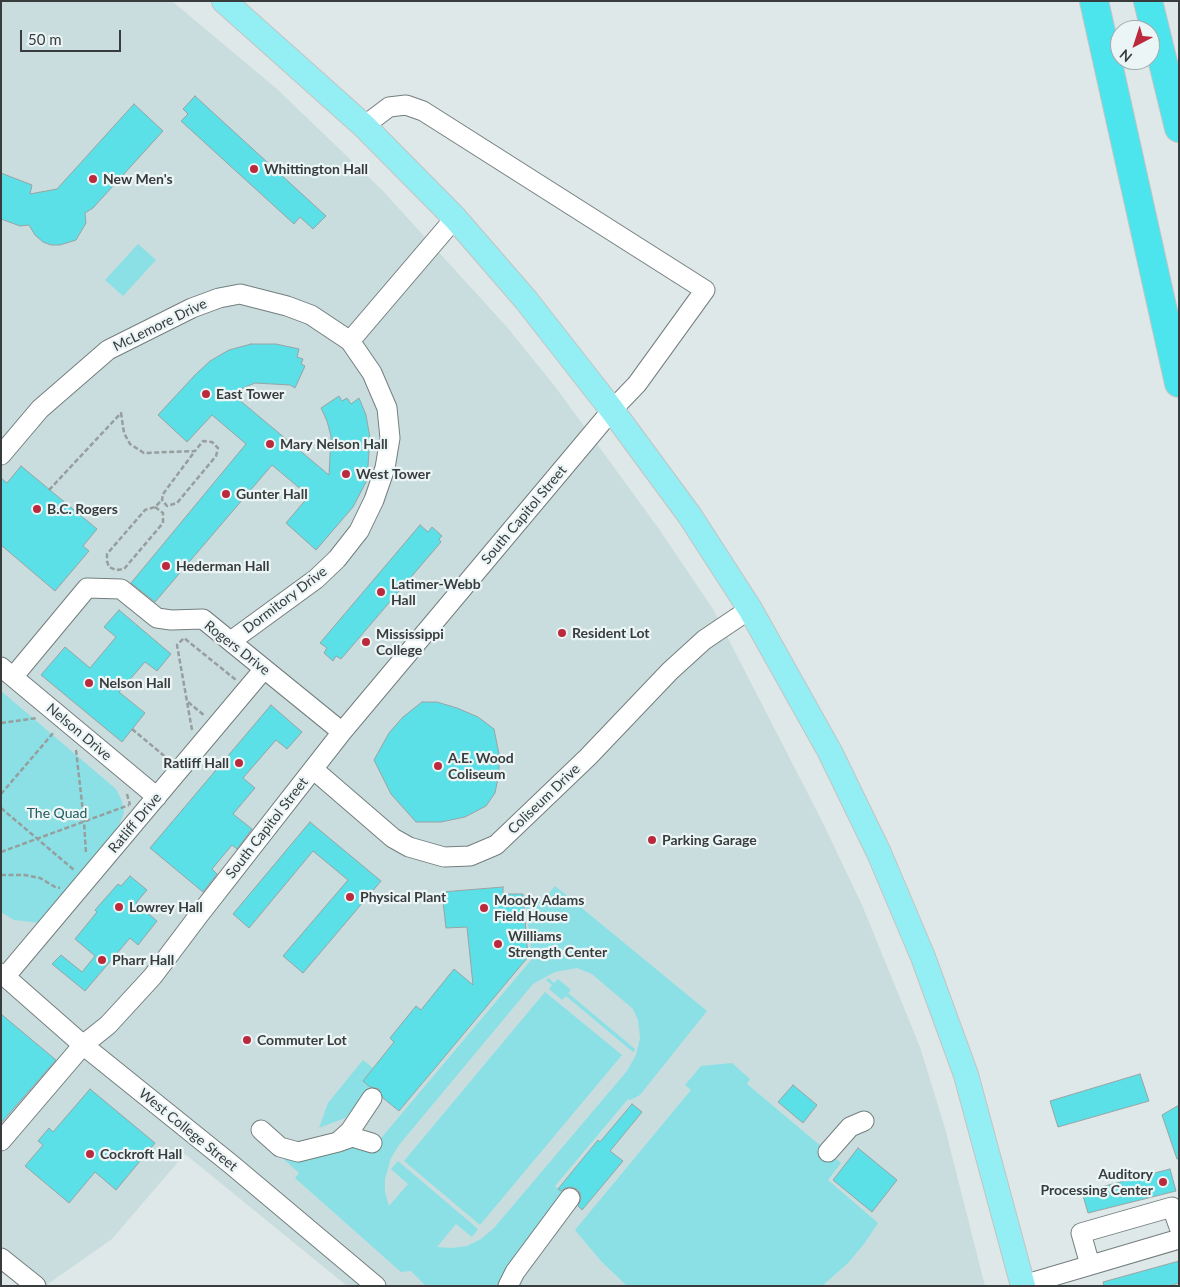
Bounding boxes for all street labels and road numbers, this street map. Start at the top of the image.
street label: McLemore Drive [110,295,210,355]
street label: South Capitol Street [478,462,570,568]
street label: Dormitory Drive [240,563,330,637]
street label: Rogers Drive [201,617,273,679]
street label: Nelson Drive [43,700,115,764]
street label: Coliseum Drive [505,760,583,838]
street label: South Capitol Street [222,774,312,882]
street label: Ratliff Drive [105,789,165,857]
street label: West College Street [135,1085,241,1175]

